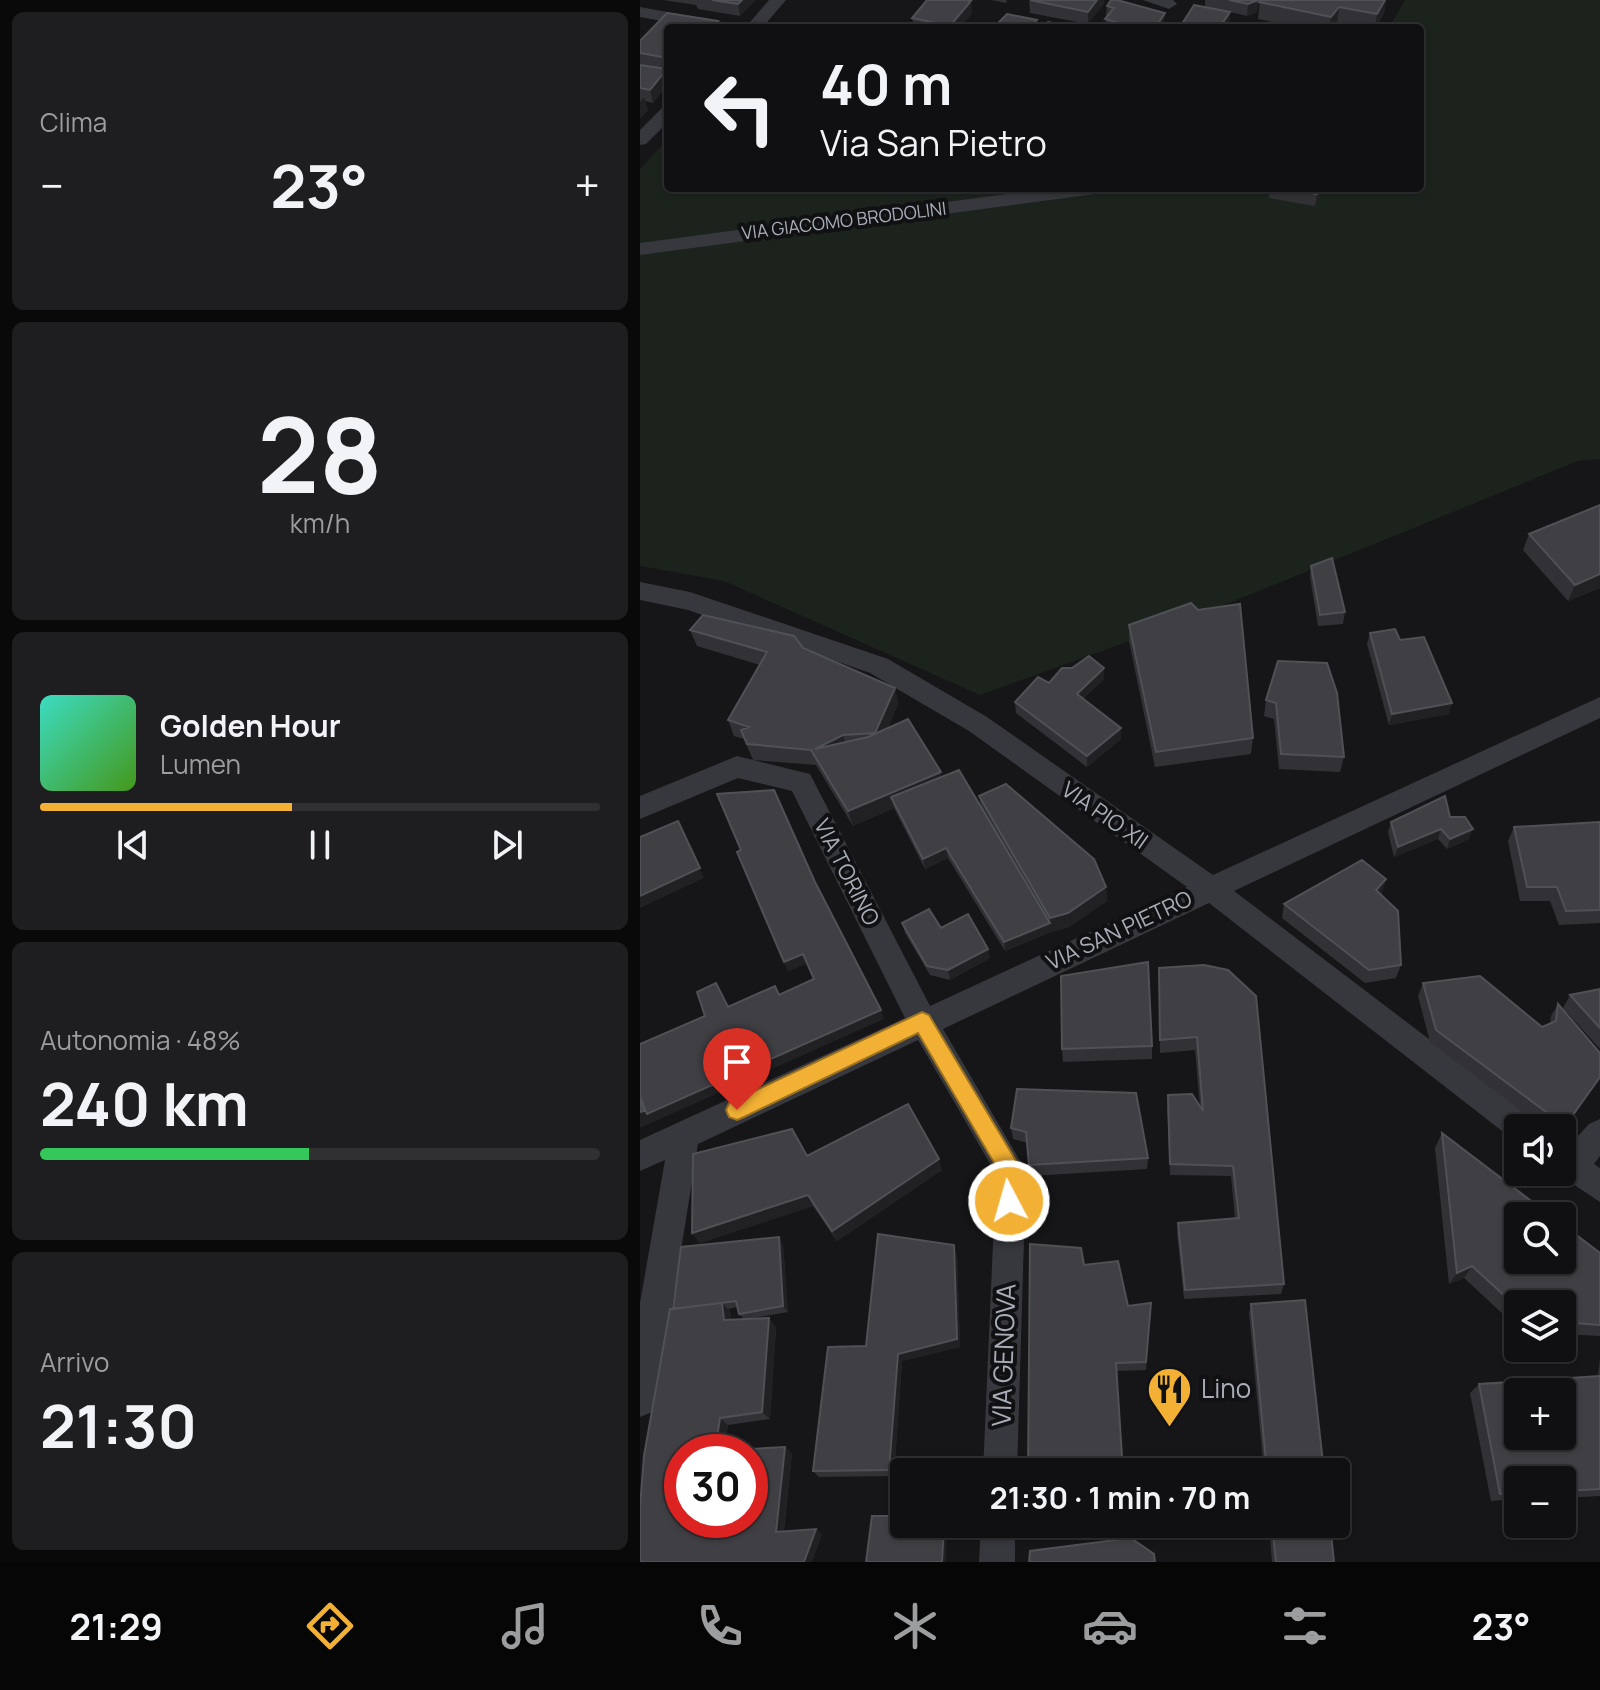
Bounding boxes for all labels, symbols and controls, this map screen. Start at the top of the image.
text: 40 m [820,45,952,122]
icon: left [688,56,792,160]
text: Clima [40,104,107,140]
text: Via San Pietro [820,118,1047,167]
text: 23° [270,144,368,226]
text: − [40,155,64,215]
text: + [575,155,600,215]
street label: VIA GIACOMO BRODOLINI [740,196,948,244]
text: 28 [257,382,383,524]
text: km/h [290,505,350,541]
text: Golden Hour [160,705,341,746]
text: Lumen [160,746,241,782]
street label: VIA PIO XII [1056,774,1154,856]
street label: VIA TORINO [807,814,887,930]
icon: previous [111,823,155,867]
icon: pause [298,823,342,867]
icon: next [485,823,529,867]
street label: VIA SAN PIETRO [1041,883,1197,977]
text: Autonomia · 48% [40,1022,241,1058]
pin [703,1028,771,1110]
icon: arrive [715,1040,759,1084]
text: 240 km [40,1062,249,1144]
map controls [1504,1114,1576,1538]
button: sound [1504,1114,1576,1186]
position arrow [967,1159,1051,1243]
button: search [1504,1202,1576,1274]
street label: VIA GENOVA [983,1283,1023,1427]
button: layers [1504,1290,1576,1362]
text: Arrivo [40,1344,109,1380]
restaurant icon: Lino [1146,1365,1194,1428]
place label: Lino [1201,1370,1251,1406]
button: + [1504,1378,1576,1450]
text: 21:30 [40,1384,197,1466]
speed limit sign: 30 [664,1434,768,1538]
button: − [1504,1466,1576,1538]
text: 21:30 · 1 min · 70 m [990,1477,1250,1518]
icon: directions [302,1598,358,1654]
icon: music [497,1598,553,1654]
icon: phone [692,1598,748,1654]
icon: climate [887,1598,943,1654]
icon: car [1082,1598,1138,1654]
icon: filters [1277,1598,1333,1654]
text: 21:29 [70,1602,163,1651]
text: 23° [1472,1602,1530,1651]

